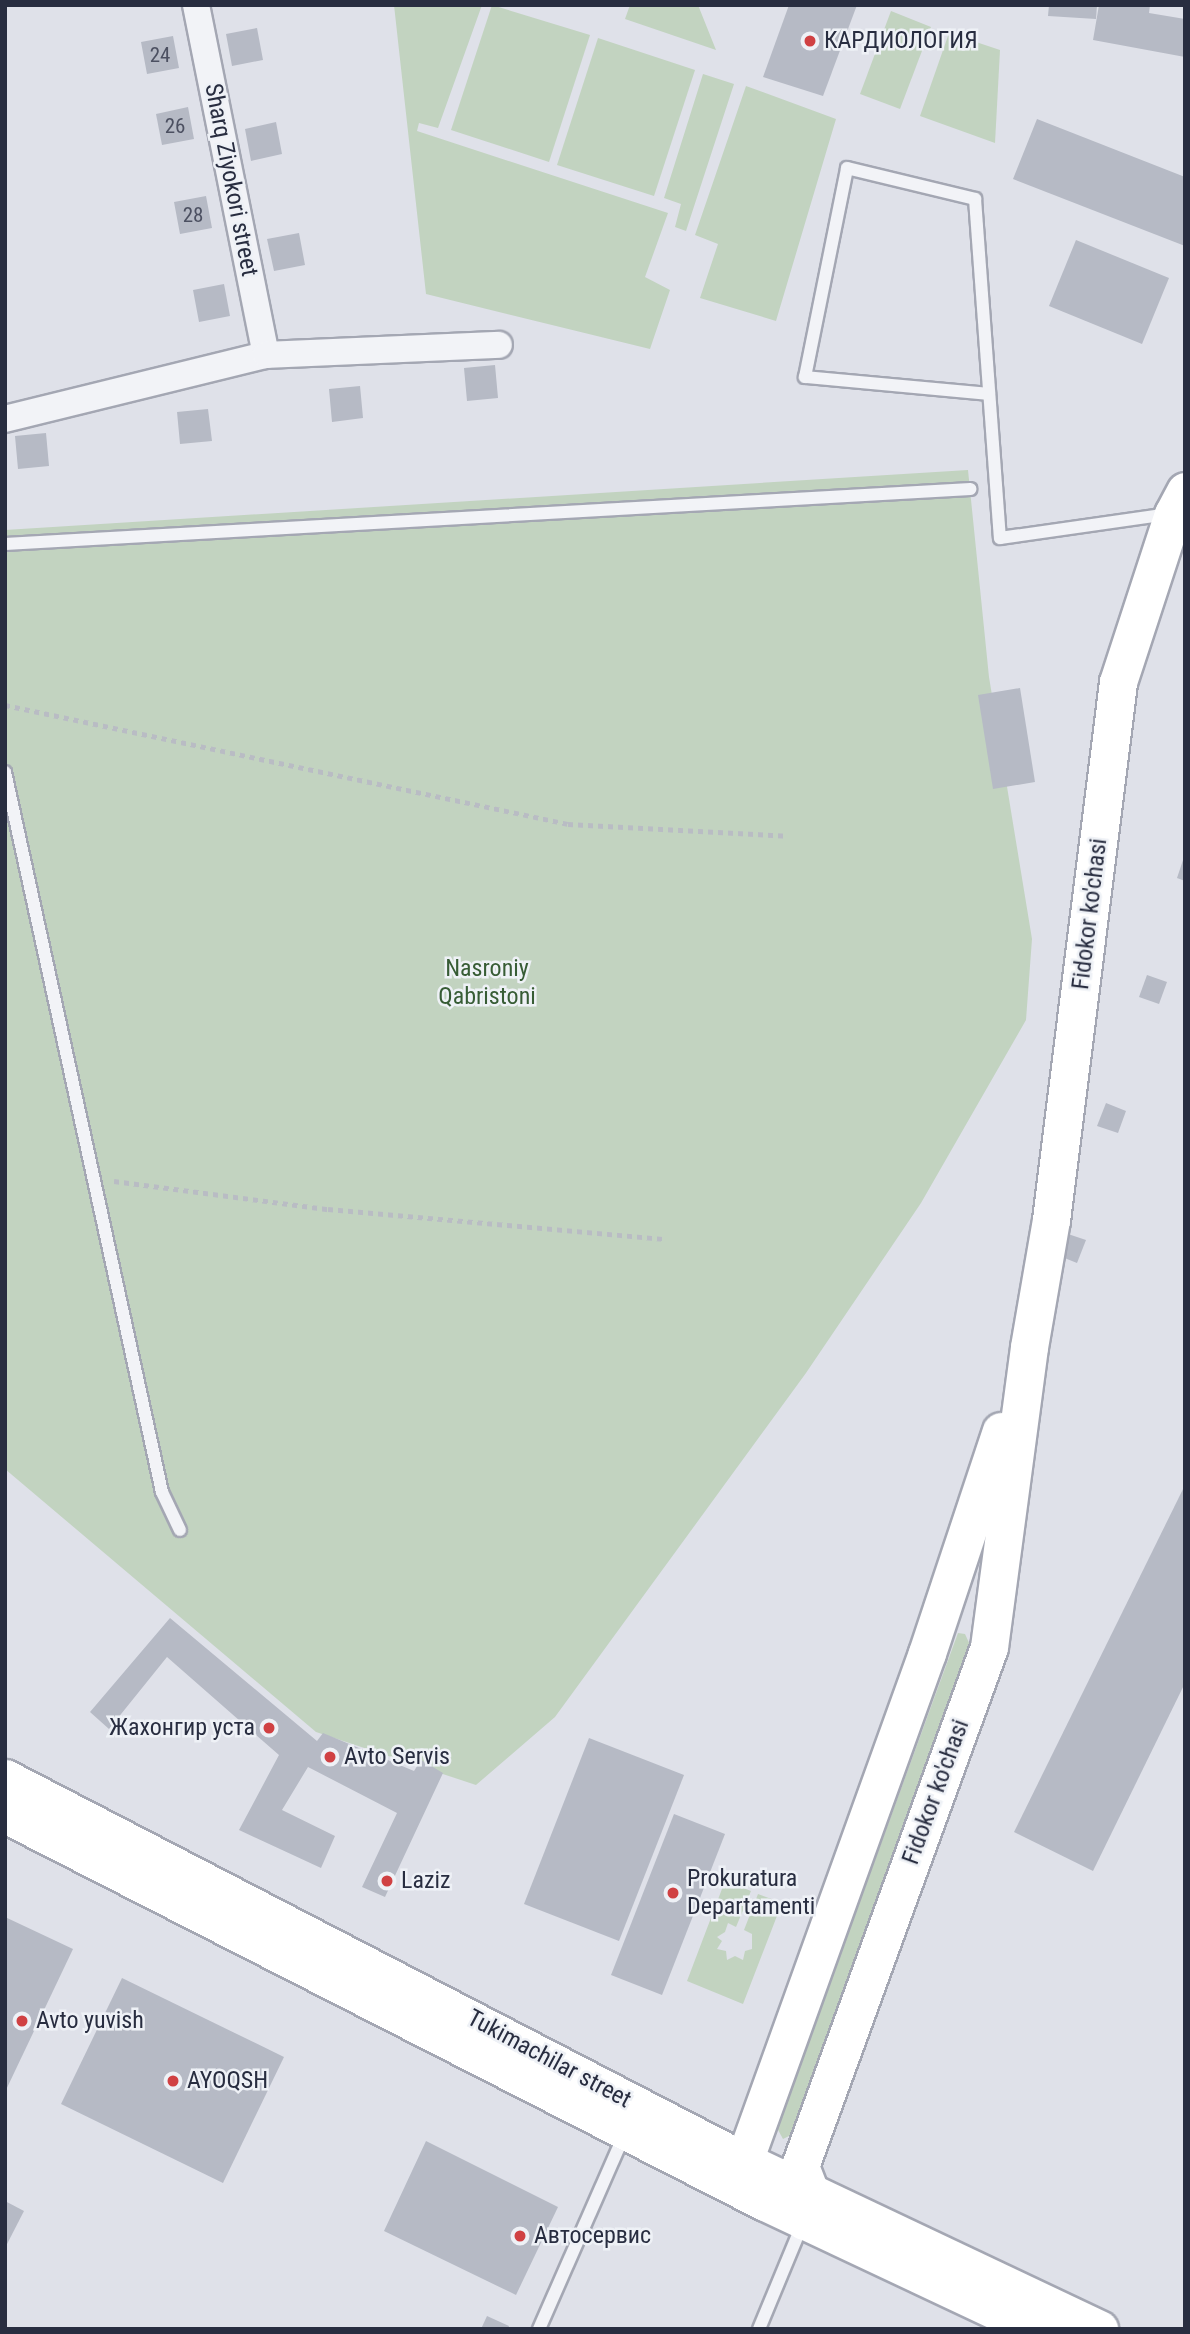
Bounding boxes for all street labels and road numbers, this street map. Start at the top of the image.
street label: Sharq Ziyokori street [198,81,264,279]
street label: Fidokor ko'chasi [1066,837,1114,991]
street label: Fidokor ko'chasi [896,1716,976,1868]
street label: Tukimachilar street [462,2004,636,2114]

